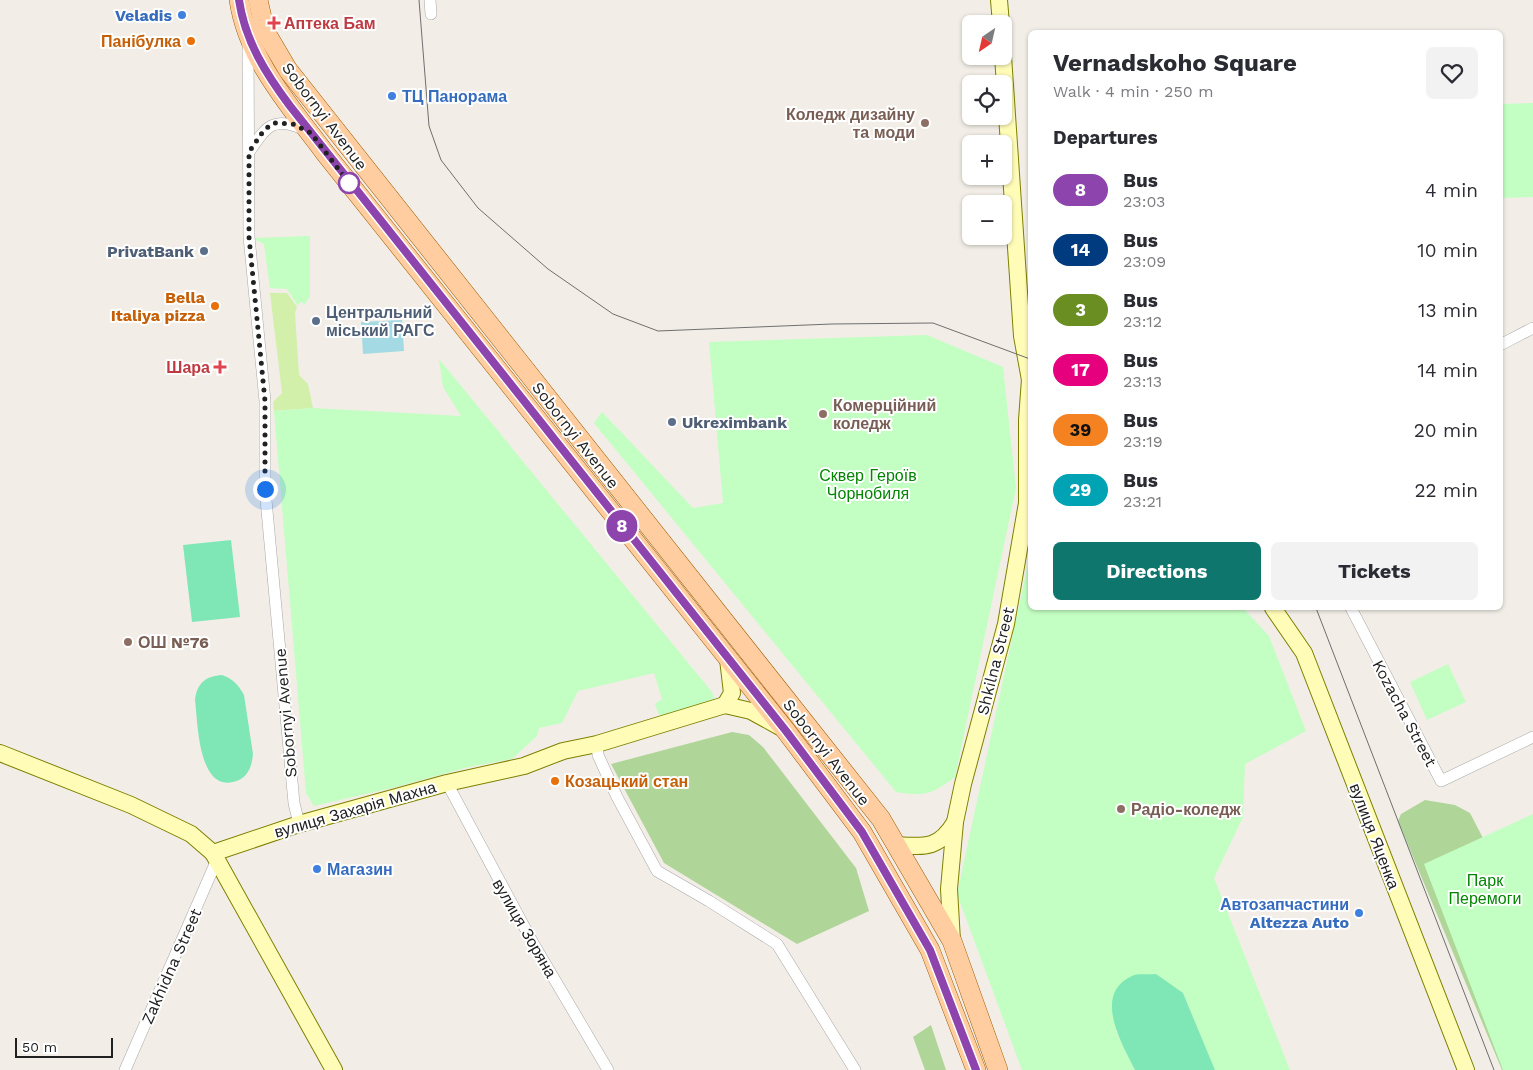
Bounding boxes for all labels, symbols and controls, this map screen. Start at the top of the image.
place label: Veladis [115,6,172,25]
marker: Veladis [176,9,188,21]
place label: Аптека Бам [284,14,376,33]
north arrow [962,15,1012,65]
map controls [962,15,1012,245]
marker: Аптека Бам [268,17,280,29]
place label: Панібулка [101,32,181,51]
marker: Панібулка [185,35,197,47]
button: heart [1426,47,1478,99]
text: Vernadskoho Square [1053,49,1297,77]
street label: Sobornyi Avenue [278,59,371,174]
button: locate [962,75,1012,125]
text: Walk · 4 min · 250 m [1053,82,1213,101]
place label: ТЦ Панорама [402,87,507,106]
marker: ТЦ Панорама [386,90,398,102]
place label: Коледж дизайну та моди [786,105,915,142]
marker: Коледж дизайну та моди [919,117,931,129]
text: Departures [1053,126,1158,149]
button: + [962,135,1012,185]
text: Bus [1123,169,1158,192]
unlabelled marker [338,172,360,194]
text: 8 [1075,179,1086,200]
text: 4 min [1425,179,1478,202]
text: 23:03 [1123,192,1165,211]
button: − [962,195,1012,245]
text: Bus [1123,229,1158,252]
text: 14 [1071,239,1090,260]
text: 10 min [1417,239,1478,262]
place label: PrivatBank [107,242,194,261]
marker: PrivatBank [198,245,210,257]
text: 23:09 [1123,252,1166,271]
place label: Bella Italiya pizza [111,288,206,325]
text: Bus [1123,289,1158,312]
text: 3 [1075,299,1086,320]
text: 13 min [1418,299,1478,322]
marker: Bella Italiya pizza [209,300,221,312]
place label: Центральний міський РАГС [326,303,435,340]
text: 23:12 [1123,312,1162,331]
marker: Центральний міський РАГС [310,315,322,327]
text: Bus [1123,349,1158,372]
place label: Шара [166,358,210,377]
text: 17 [1071,359,1090,380]
text: 14 min [1418,359,1478,382]
marker: Шара [214,361,226,373]
text: 23:13 [1123,372,1162,391]
street label: Sobornyi Avenue [528,378,623,492]
place label: Комерційний коледж [833,396,936,433]
marker: Комерційний коледж [817,408,829,420]
text: Bus [1123,409,1158,432]
place label: Ukreximbank [682,413,787,432]
marker: Ukreximbank [666,416,678,428]
text: 39 [1070,419,1091,440]
text: 20 min [1414,419,1478,442]
text: 23:19 [1123,432,1163,451]
park label: Сквер Героїв Чорнобиля [819,466,917,503]
text: Bus [1123,469,1158,492]
your location [253,477,278,502]
text: 29 [1070,479,1091,500]
text: 22 min [1414,479,1478,502]
text: 23:21 [1123,492,1162,511]
line badge: 8 [606,510,638,542]
text: 8 [616,515,628,536]
button: Directions [1053,542,1261,600]
button: Tickets [1271,542,1478,600]
street label: Shkilna Street [973,605,1018,717]
place label: ОШ №76 [138,633,209,652]
marker: ОШ №76 [122,636,134,648]
street label: Sobornyi Avenue [270,648,301,778]
street label: Kozacha Street [1368,657,1441,770]
street label: Sobornyi Avenue [779,695,874,809]
place label: Козацький стан [565,772,688,791]
marker: Козацький стан [549,775,561,787]
street label: вулиця Захарія Махна [272,777,438,842]
street label: вулиця Яценка [1346,781,1403,892]
place label: Радіо-коледж [1131,800,1241,819]
marker: Радіо-коледж [1115,803,1127,815]
place label: Магазин [327,860,393,879]
marker: Магазин [311,863,323,875]
park label: Парк Перемоги [1449,871,1521,908]
street label: вулиця Зоряна [489,875,561,981]
place label: Автозапчастини Altezza Auto [1220,895,1349,932]
street label: Zakhidna Street [137,905,206,1027]
marker: Автозапчастини Altezza Auto [1353,907,1365,919]
scale bar [15,1035,112,1058]
text: 50 m [22,1039,57,1055]

